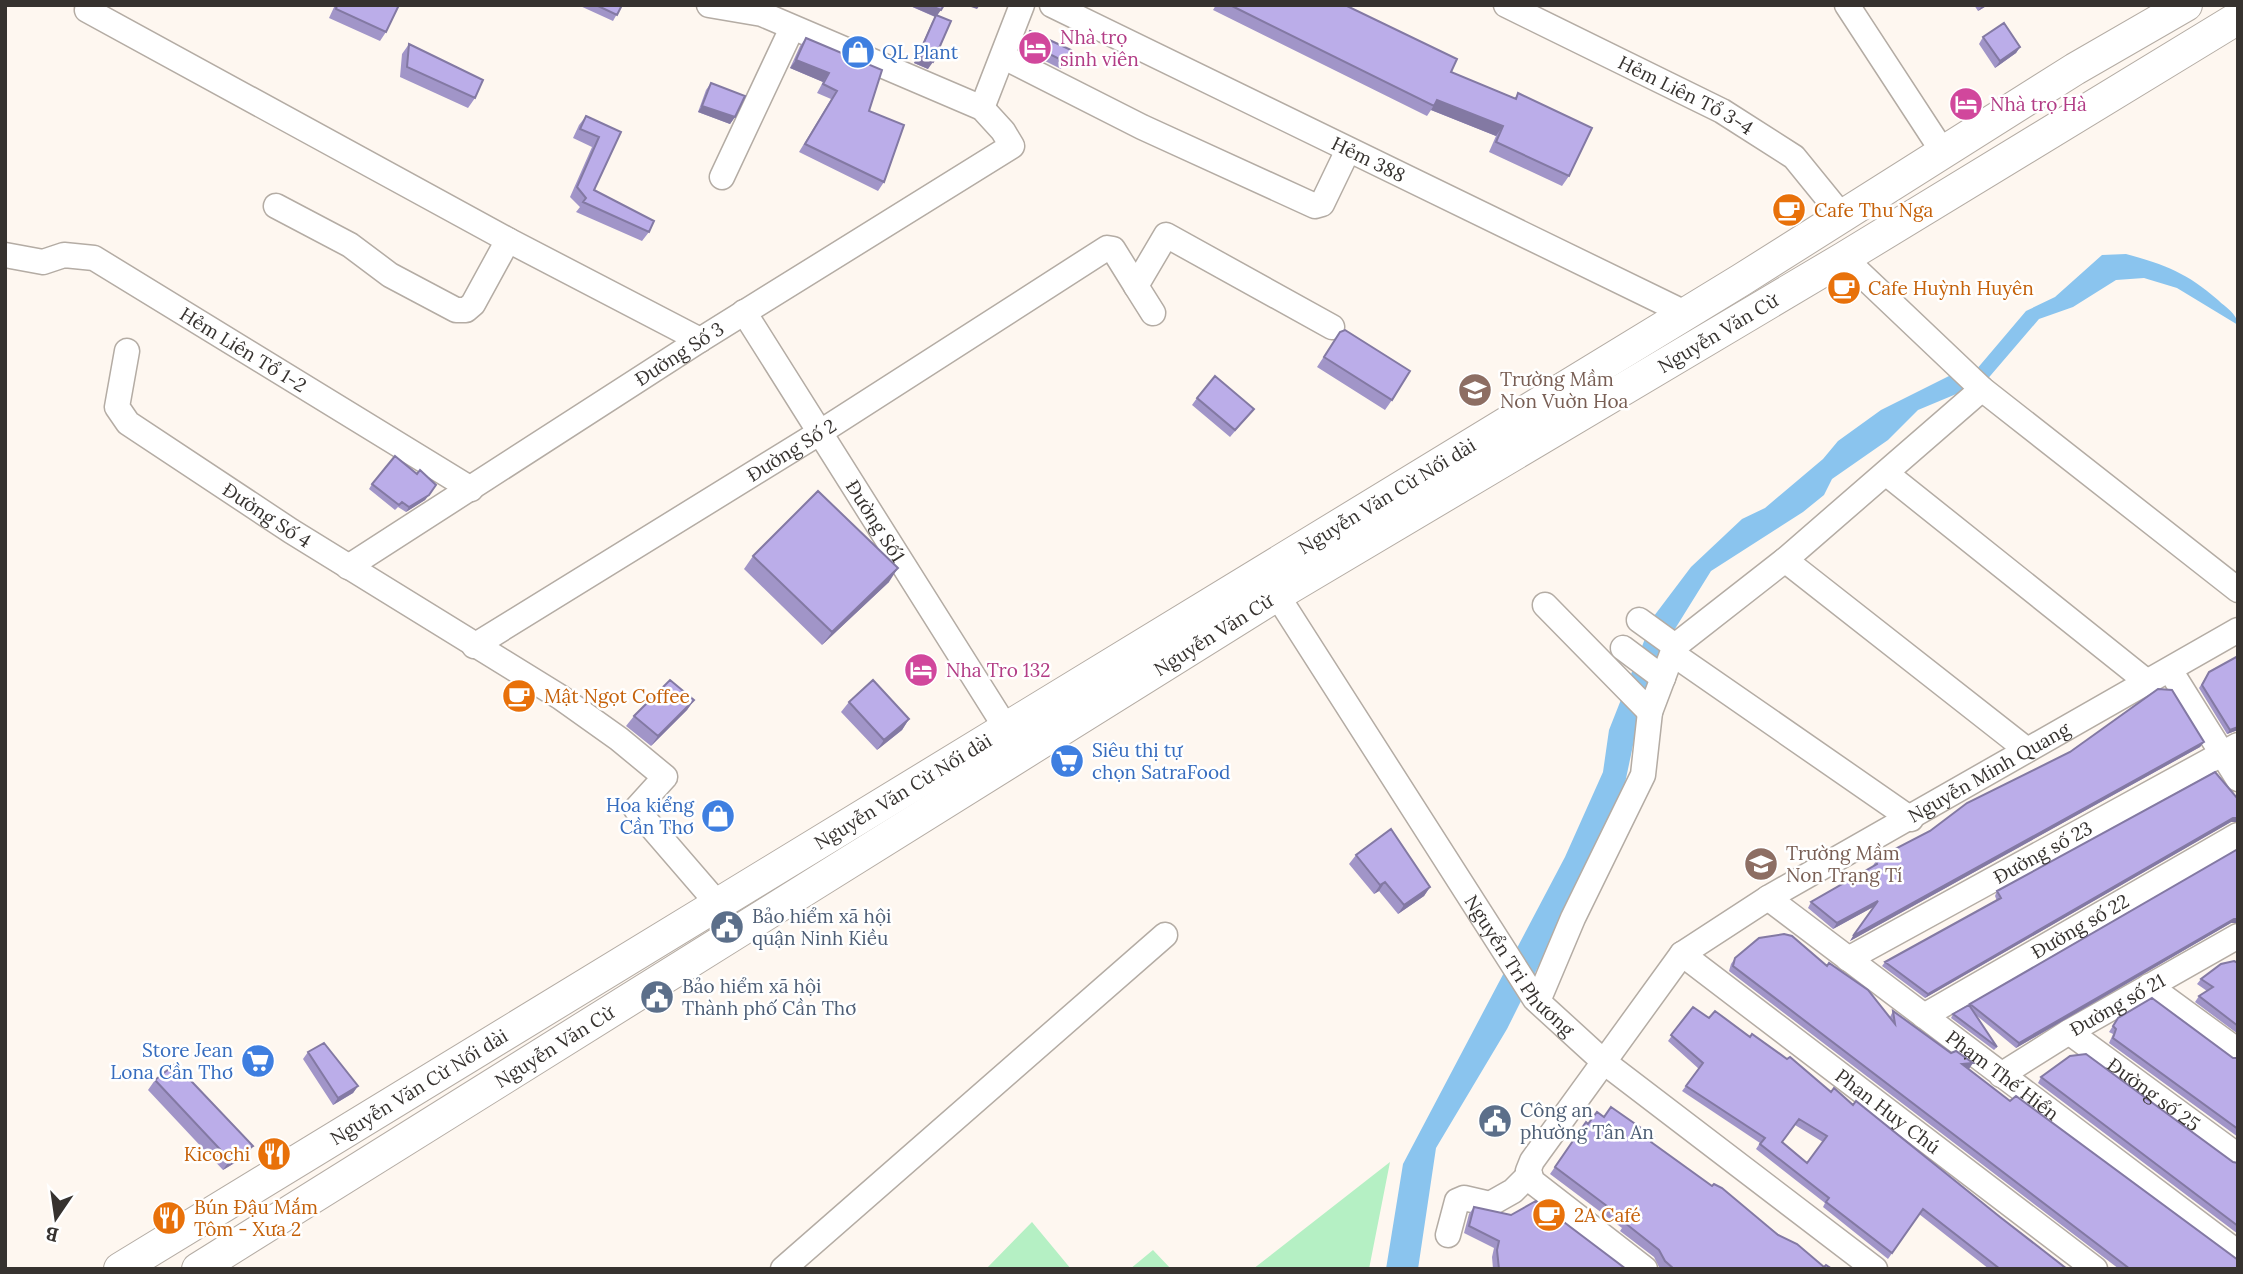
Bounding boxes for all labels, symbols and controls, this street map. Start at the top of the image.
place label: Nhà trọ sinh viên [1060,25,1139,71]
hotel icon: Nhà trọ sinh viên [1016,29,1054,67]
shop icon: QL Plant [839,33,877,71]
place label: QL Plant [882,40,959,64]
street label: Hẻm Liên Tổ 3-4 [1614,50,1758,140]
hotel icon: Nhà trọ Hà [1947,85,1985,123]
place label: Nhà trọ Hà [1990,92,2087,116]
street label: Hẻm 388 [1328,131,1409,187]
cafe icon: Cafe Thu Nga [1770,191,1808,229]
place label: Cafe Thu Nga [1814,198,1933,222]
cafe icon: Cafe Huỳnh Huyên [1825,269,1863,307]
place label: Cafe Huỳnh Huyên [1868,276,2034,300]
street label: Nguyễn Văn Cừ [1653,287,1784,378]
street label: Hẻm Liên Tổ 1-2 [176,302,311,397]
street label: Đường Số 3 [630,316,728,391]
place label: Trường Mầm Non Vuờn Hoa [1500,367,1629,413]
school or university icon: Trường Mầm Non Vuờn Hoa [1456,371,1494,409]
street label: Đường Số 2 [742,413,841,487]
street label: Nguyễn Văn Cừ Nối dài [1294,433,1480,559]
street label: Đường Số1 [841,475,910,567]
street label: Đường Số 4 [218,477,316,553]
street label: Nguyễn Văn Cừ [1149,588,1279,681]
hotel icon: Nha Tro 132 [902,651,940,689]
place label: Nha Tro 132 [946,658,1050,682]
cafe icon: Mật Ngọt Coffee [500,677,538,715]
place label: Mật Ngọt Coffee [544,684,690,708]
street label: Nguyễn Minh Quang [1904,716,2074,828]
street label: Nguyễn Văn Cừ Nối dài [810,728,996,855]
place label: Siêu thị tự chọn SatraFood [1092,738,1230,784]
supermarket icon: Siêu thị tự chọn SatraFood [1048,742,1086,780]
place label: Hoa kiểng Cần Thơ [606,793,694,839]
shop icon: Hoa kiểng Cần Thơ [699,797,737,835]
street label: Đường số 23 [1989,815,2096,889]
place label: Trường Mầm Non Trạng Tí [1786,841,1902,887]
school or university icon: Trường Mầm Non Trạng Tí [1742,845,1780,883]
street label: Đường số 22 [2027,888,2133,964]
street label: Nguyển Tri Phương [1460,890,1580,1042]
place label: Bảo hiểm xã hội quận Ninh Kiều [752,904,891,950]
public building icon: Bảo hiểm xã hội quận Ninh Kiều [708,908,746,946]
street label: Đường số 21 [2065,968,2169,1041]
place label: Bảo hiểm xã hội Thành phố Cần Thơ [682,974,856,1020]
public building icon: Bảo hiểm xã hội Thành phố Cần Thơ [638,978,676,1016]
street label: Nguyễn Văn Cừ [490,999,620,1093]
street label: Nguyễn Văn Cừ Nối dài [326,1023,512,1150]
street label: Phạm Thế Hiển [1941,1025,2064,1126]
place label: Store Jean Lona Cần Thơ [110,1038,233,1084]
supermarket icon: Store Jean Lona Cần Thơ [239,1042,277,1080]
street label: Đường số 25 [2103,1052,2205,1136]
street label: Phan Huy Chú [1831,1063,1945,1159]
place label: Công an phường Tân An [1520,1098,1654,1144]
public building icon: Công an phường Tân An [1476,1102,1514,1140]
restaurant icon: Kicochi [255,1135,293,1173]
place label: Kicochi [184,1142,250,1166]
north arrow [21,1183,91,1253]
place label: Bún Đậu Mắm Tôm - Xưa 2 [194,1195,318,1241]
cafe icon: 2A Café [1530,1196,1568,1234]
restaurant icon: Bún Đậu Mắm Tôm - Xưa 2 [150,1199,188,1237]
place label: 2A Café [1574,1203,1641,1227]
text: B [43,1221,61,1248]

